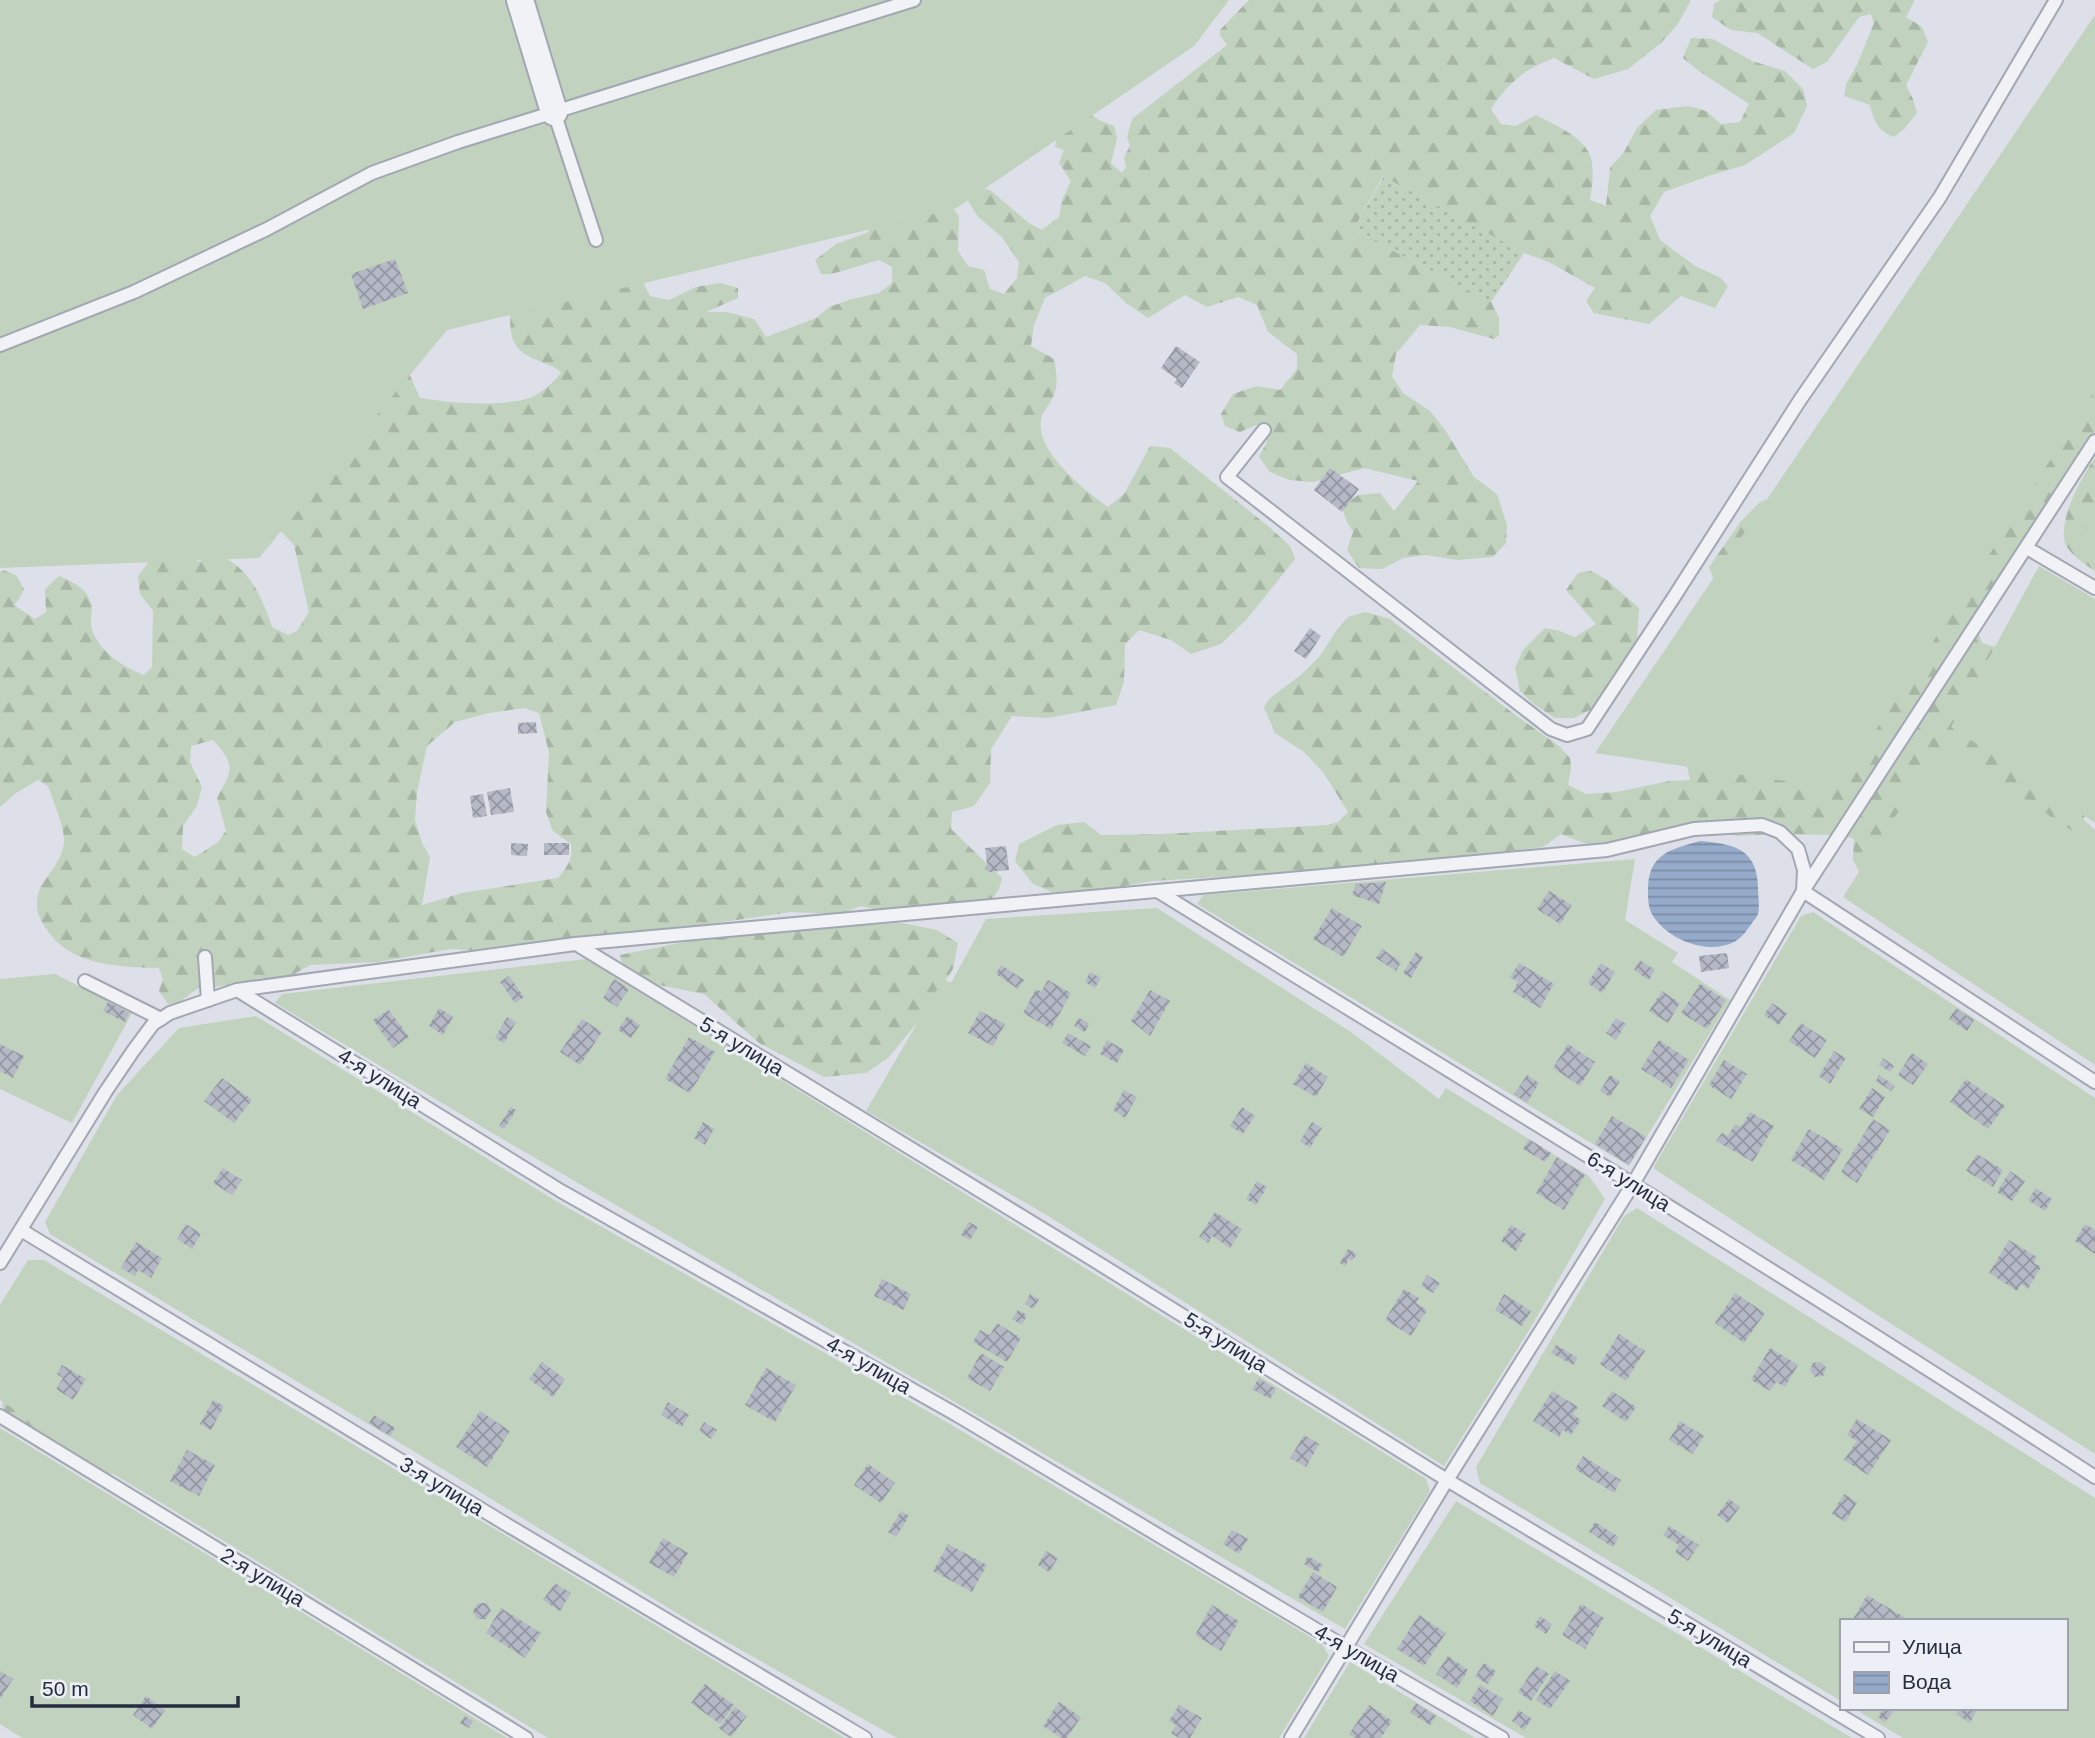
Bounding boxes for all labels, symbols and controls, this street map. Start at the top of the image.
street label: 5-я улица [696,1012,788,1080]
street label: 4-я улица [334,1043,426,1113]
street label: 6-я улица [1583,1146,1675,1216]
street label: 5-я улица [1180,1307,1272,1377]
street label: 4-я улица [823,1332,916,1399]
street label: 3-я улица [396,1452,488,1520]
street label: 2-я улица [217,1543,309,1611]
street label: 5-я улица [1664,1604,1756,1672]
legend [1840,1619,2067,1710]
street label: 4-я улица [1311,1620,1404,1687]
text: Улица [1902,1635,1962,1658]
scale bar [32,1664,238,1708]
text: Вода [1902,1670,1951,1693]
text: 50 m [42,1677,89,1700]

